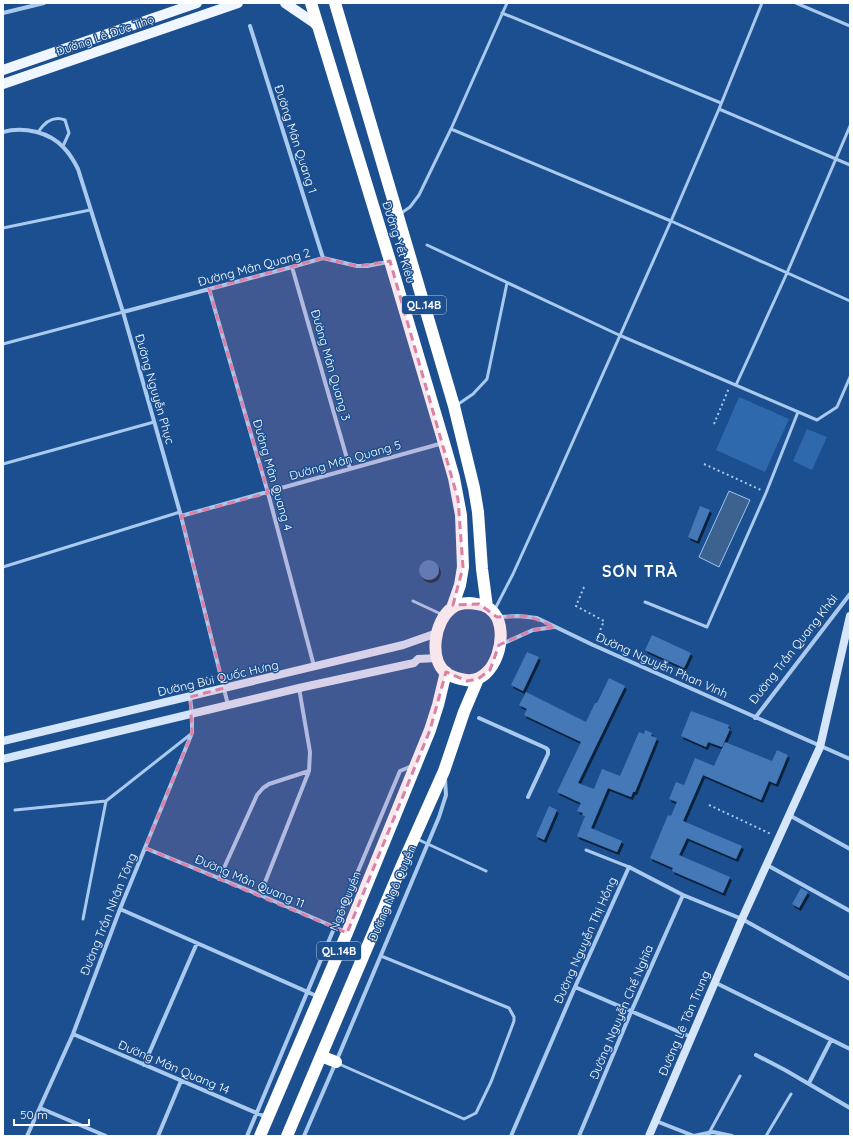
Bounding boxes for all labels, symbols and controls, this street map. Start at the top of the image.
street label: Đường Lê Đức Thọ [54,11,156,59]
street label: Đường Mân Quang 1 [271,83,321,195]
street label: Đường Yết Kiêu [379,199,419,285]
street label: Đường Mân Quang 2 [196,245,312,289]
road number: QL.14B [402,296,446,314]
street label: Đường Mân Quang 3 [308,308,354,422]
street label: Đường Nguyễn Phục [132,332,178,446]
street label: Đường Mân Quang 4 [250,418,296,532]
street label: Đường Mân Quang 5 [287,437,403,483]
district label: SƠN TRÀ [602,561,678,581]
street label: Đường Trần Quang Khải [746,591,840,707]
street label: Đường Nguyễn Phan Vinh [594,629,730,701]
street label: Đường Bùi Quốc Hưng [156,657,280,699]
street label: Đường Ngô Quyền [365,842,419,944]
street label: Đường Trần Nhân Tông [77,851,139,977]
street label: Đường Mân Quang 11 [193,851,307,911]
street label: Ngô Quyền [326,869,364,933]
street label: Đường Nguyễn Thị Hồng [550,874,620,1006]
road number: QL.14B [317,942,361,960]
street label: Đường Nguyễn Chế Nghĩa [586,942,656,1082]
street label: Đường Lê Tân Trung [655,968,713,1078]
street label: Đường Mân Quang 14 [116,1037,232,1097]
scale bar [14,1101,89,1127]
text: 50 m [20,1107,48,1122]

